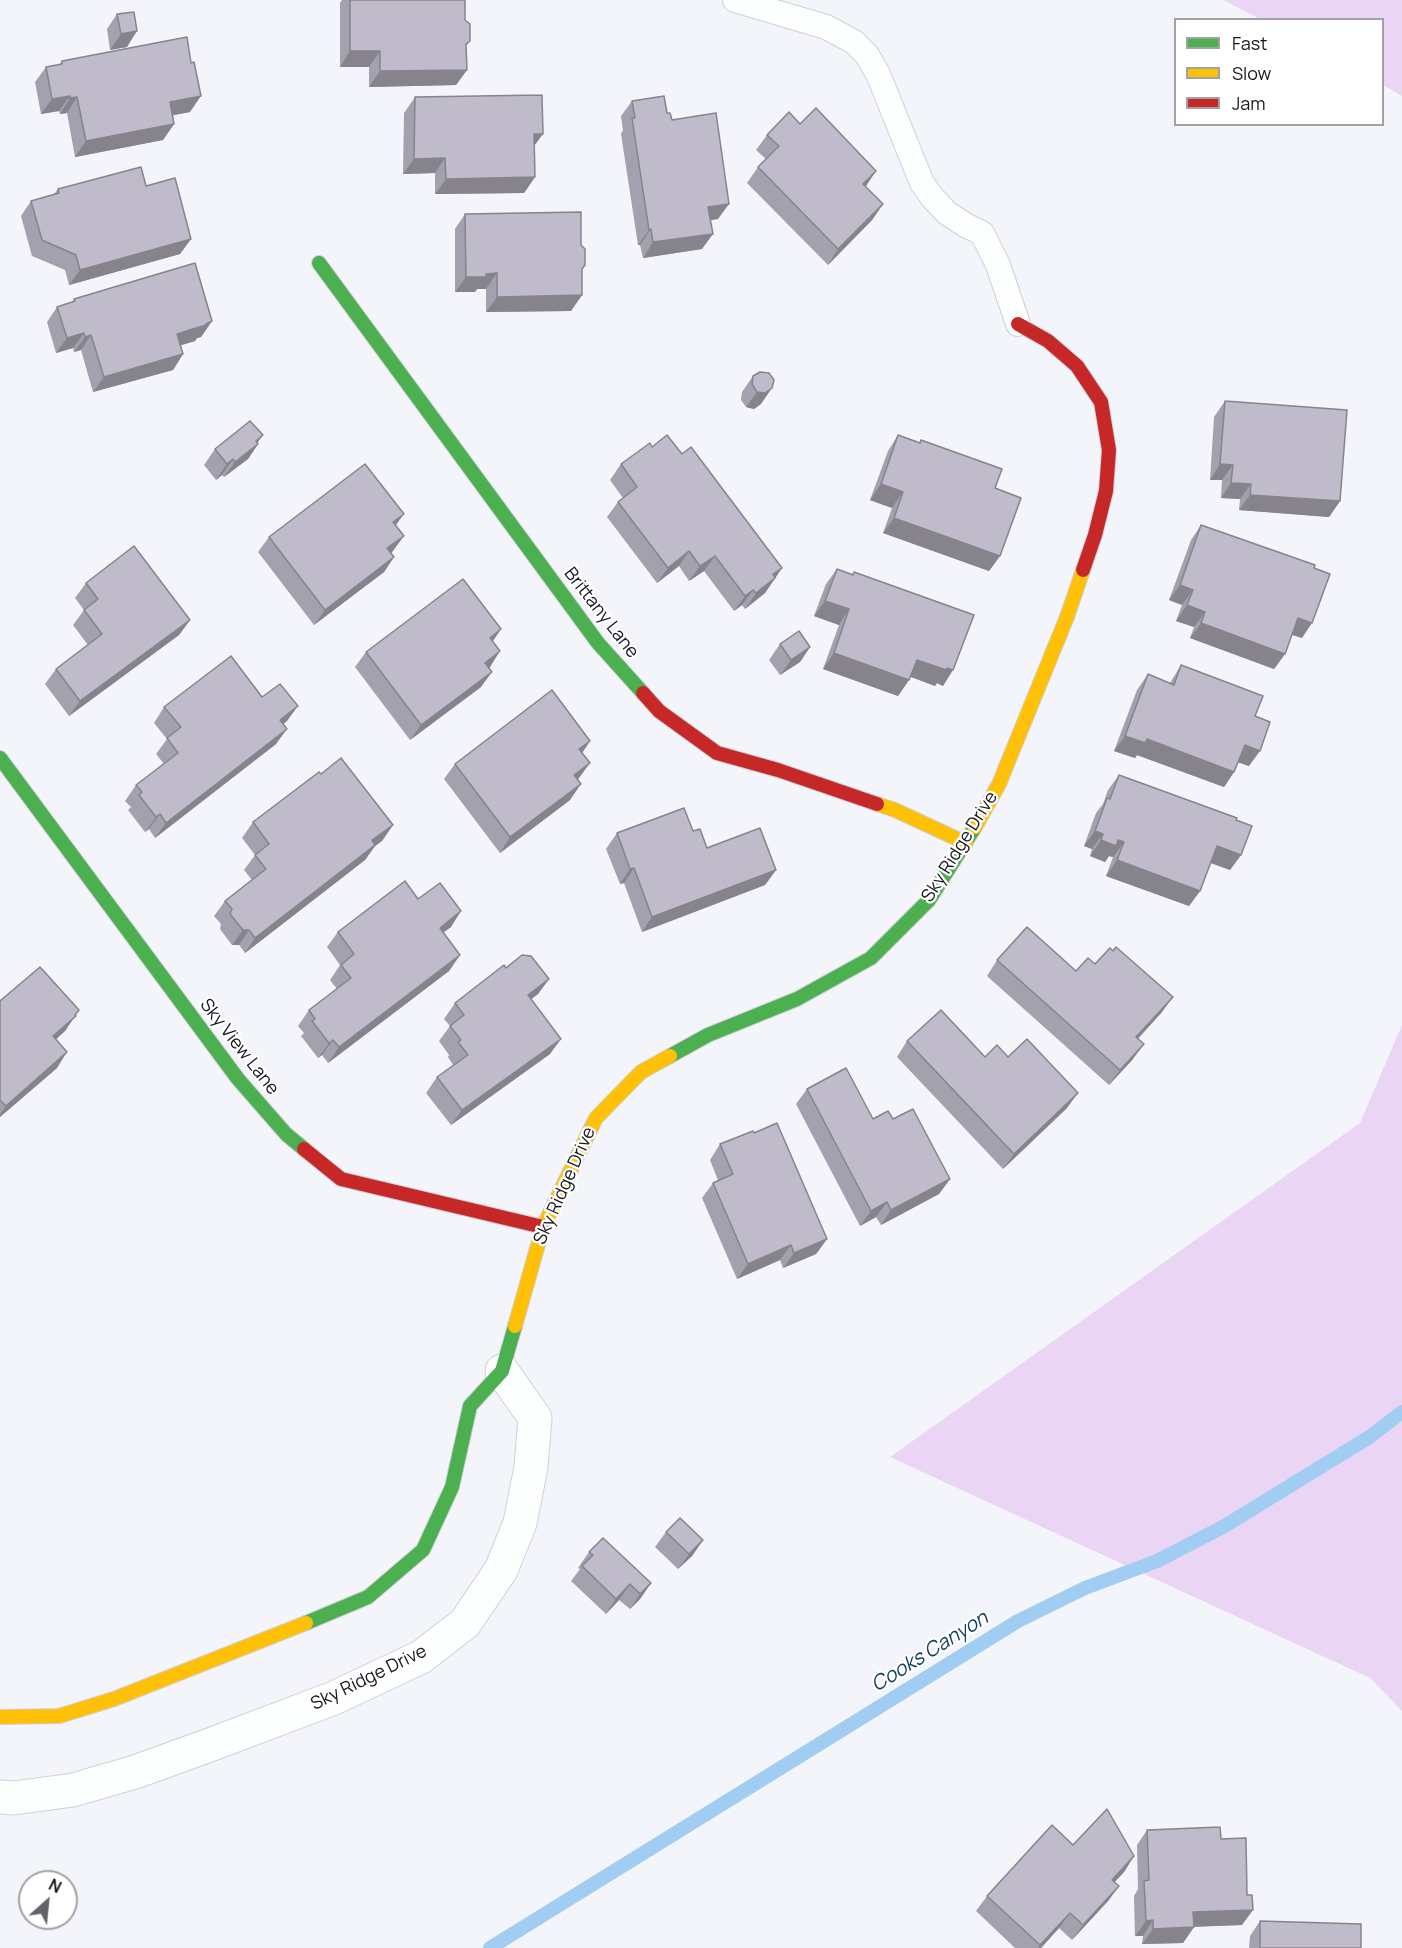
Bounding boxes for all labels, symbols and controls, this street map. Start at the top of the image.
legend [1174,18,1384,126]
text: Fast [1232,31,1267,55]
text: Slow [1232,61,1271,85]
text: Jam [1232,91,1266,115]
street label: Brittany Lane [559,563,643,663]
street label: Sky Ridge Drive [917,788,1003,906]
street label: Sky View Lane [195,995,283,1099]
street label: Sky Ridge Drive [529,1124,601,1248]
water label: Cooks Canyon [867,1607,993,1697]
street label: Sky Ridge Drive [308,1641,430,1715]
north arrow [18,1870,78,1930]
text: N [45,1873,65,1898]

